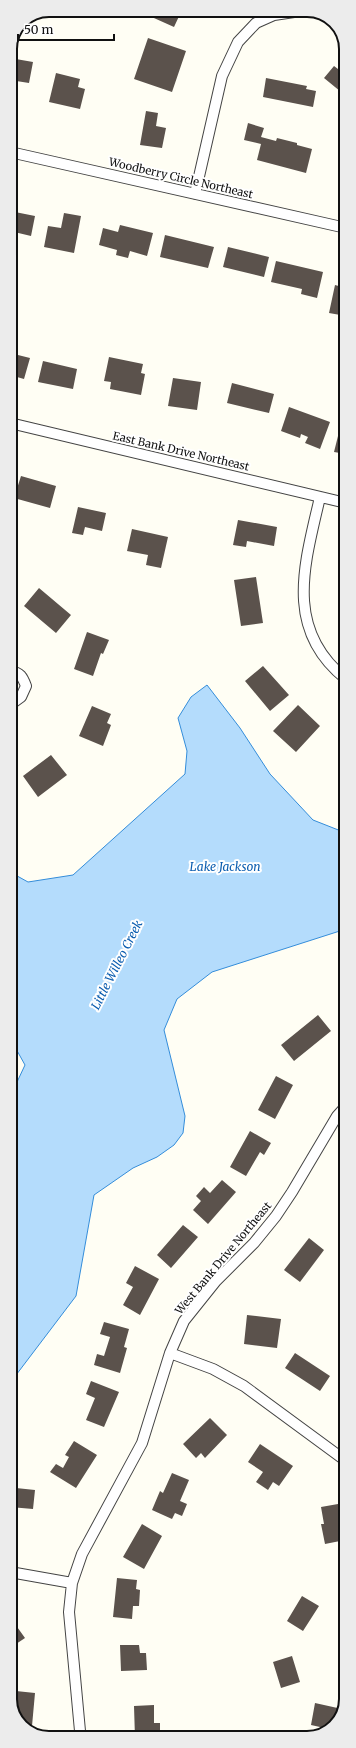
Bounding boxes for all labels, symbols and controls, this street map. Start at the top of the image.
scale bar [18,16,114,42]
text: 50 m [24,22,53,37]
street label: Woodberry Circle Northeast [107,154,255,202]
street label: East Bank Drive Northeast [111,428,251,474]
water label: Lake Jackson [190,859,260,874]
water label: Little Willeo Creek [88,917,146,1012]
street label: West Bank Drive Northeast [171,1198,275,1318]

